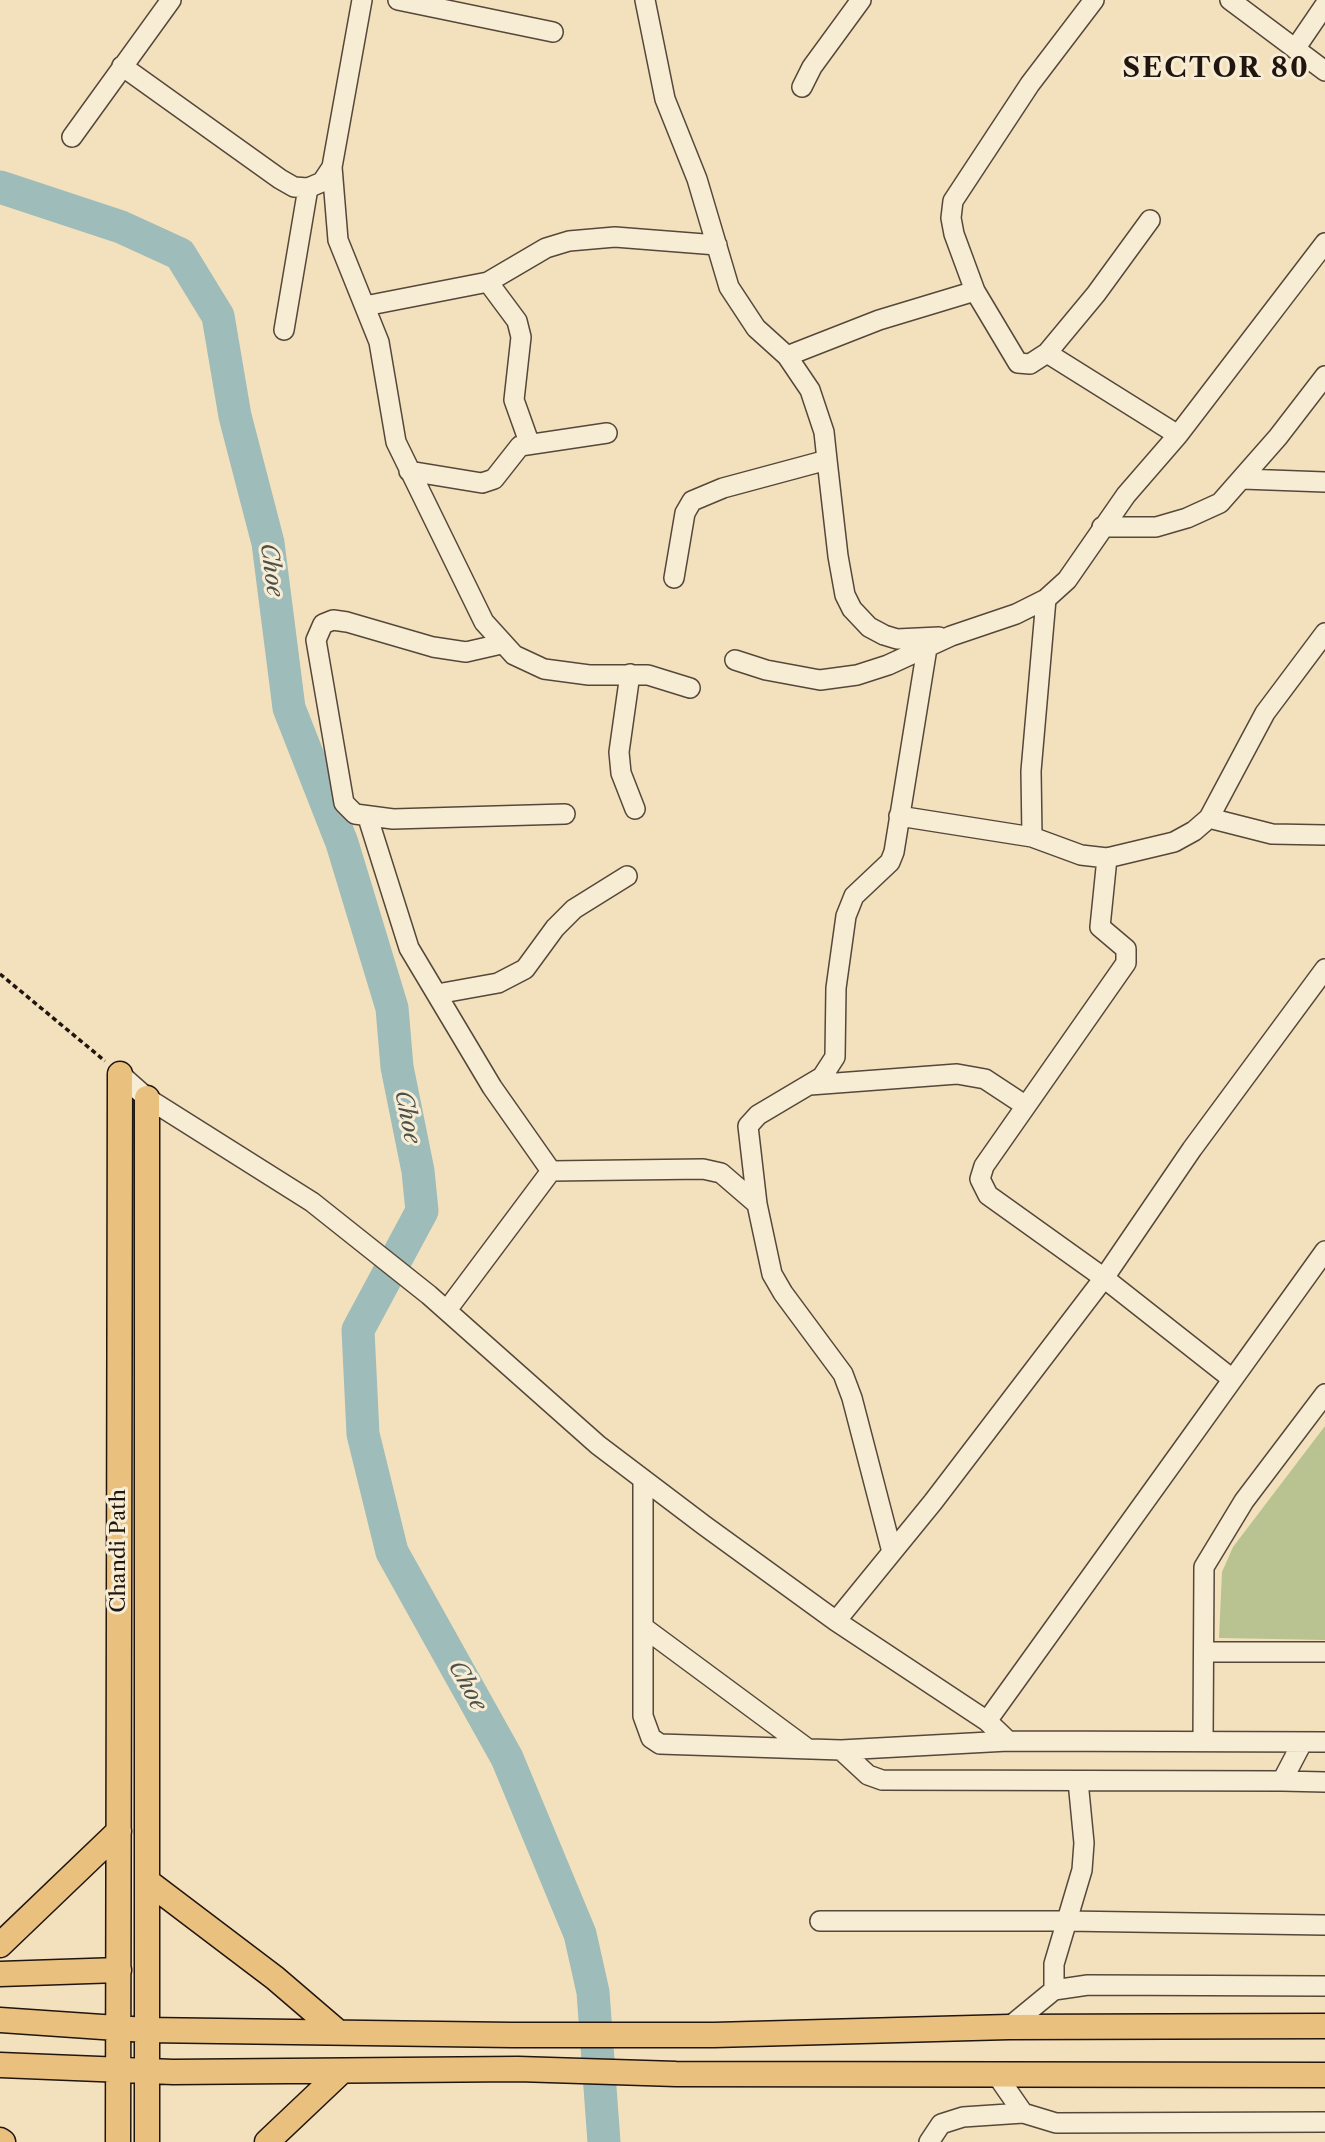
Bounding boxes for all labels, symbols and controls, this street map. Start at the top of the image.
district label: SECTOR 80 [1123,52,1309,86]
water label: Choe [254,542,288,598]
water label: Choe [388,1088,426,1146]
street label: Chandi Path [106,1489,132,1613]
water label: Choe [442,1656,492,1716]

